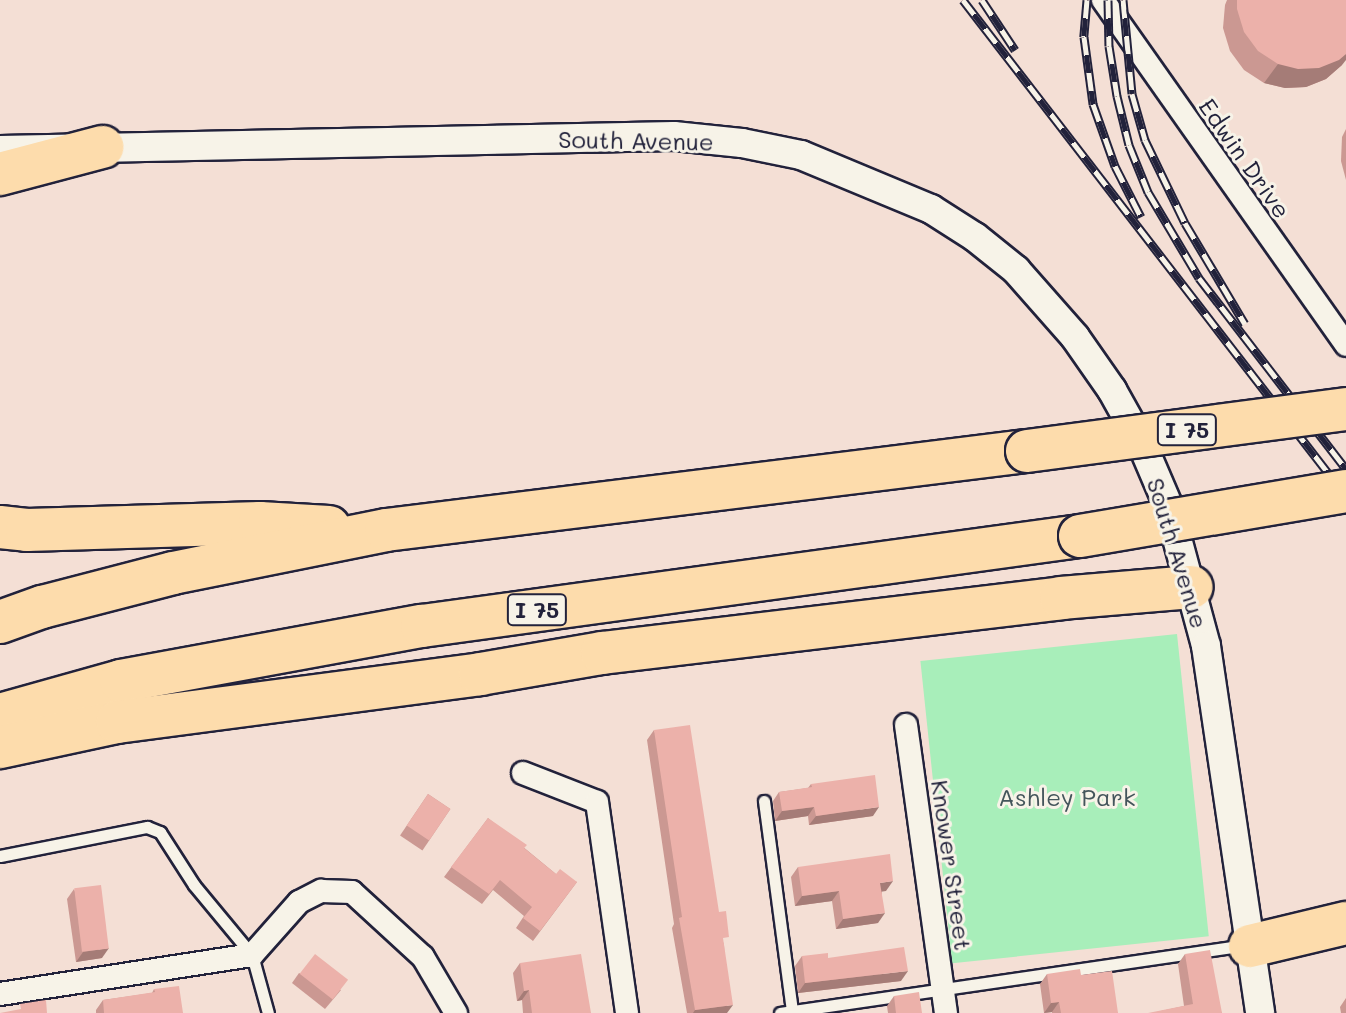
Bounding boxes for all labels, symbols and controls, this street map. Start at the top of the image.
street label: Edwin Drive [1193,93,1297,223]
street label: South Avenue [558,124,714,156]
road number: I 75 [1155,412,1219,448]
street label: South Avenue [1141,474,1215,632]
road number: I 75 [505,592,569,628]
street label: Knower Street [926,778,978,952]
park label: Ashley Park [998,783,1136,811]

